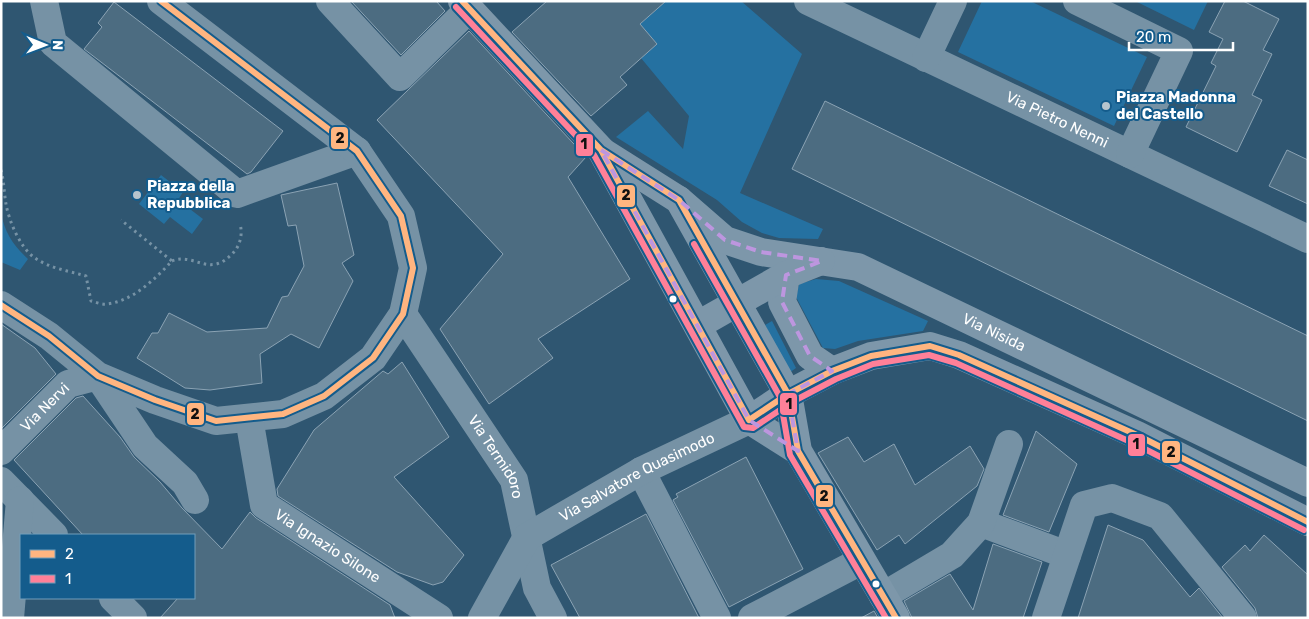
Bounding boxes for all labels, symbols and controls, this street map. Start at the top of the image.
north arrow [20,20,70,70]
scale bar [1129,20,1233,52]
text: 20 m [1136,28,1171,46]
text: N [49,40,66,50]
street label: Via Pietro Nenni [1003,88,1111,152]
place label: Piazza Madonna del Castello [1116,88,1236,123]
marker: Piazza Madonna del Castello [1100,100,1112,112]
line badge: 2 [330,126,349,150]
text: 2 [335,130,345,147]
line badge: 1 [575,133,594,157]
text: 1 [581,136,588,153]
place label: Piazza della Repubblica [147,177,235,212]
line badge: 2 [616,184,636,208]
text: 2 [621,187,631,204]
marker: Piazza della Repubblica [131,189,143,201]
unlabelled marker [668,294,678,304]
street label: Via Nisida [960,309,1029,355]
street label: Via Nervi [17,379,73,435]
line badge: 1 [779,392,798,416]
text: 1 [786,396,793,413]
line badge: 2 [186,402,205,426]
text: 2 [190,406,200,423]
street label: Via Termidoro [464,412,527,500]
street label: Via Salvatore Quasimodo [556,429,717,525]
line badge: 1 [1127,433,1146,457]
text: 1 [1133,436,1140,453]
line badge: 2 [1161,440,1181,464]
text: 2 [1166,444,1176,461]
line badge: 2 [815,484,834,508]
text: 2 [819,488,829,505]
street label: Via Ignazio Silone [271,505,384,587]
legend [20,534,195,599]
text: 2 [65,545,74,563]
text: 1 [65,570,71,588]
unlabelled marker [871,579,881,589]

